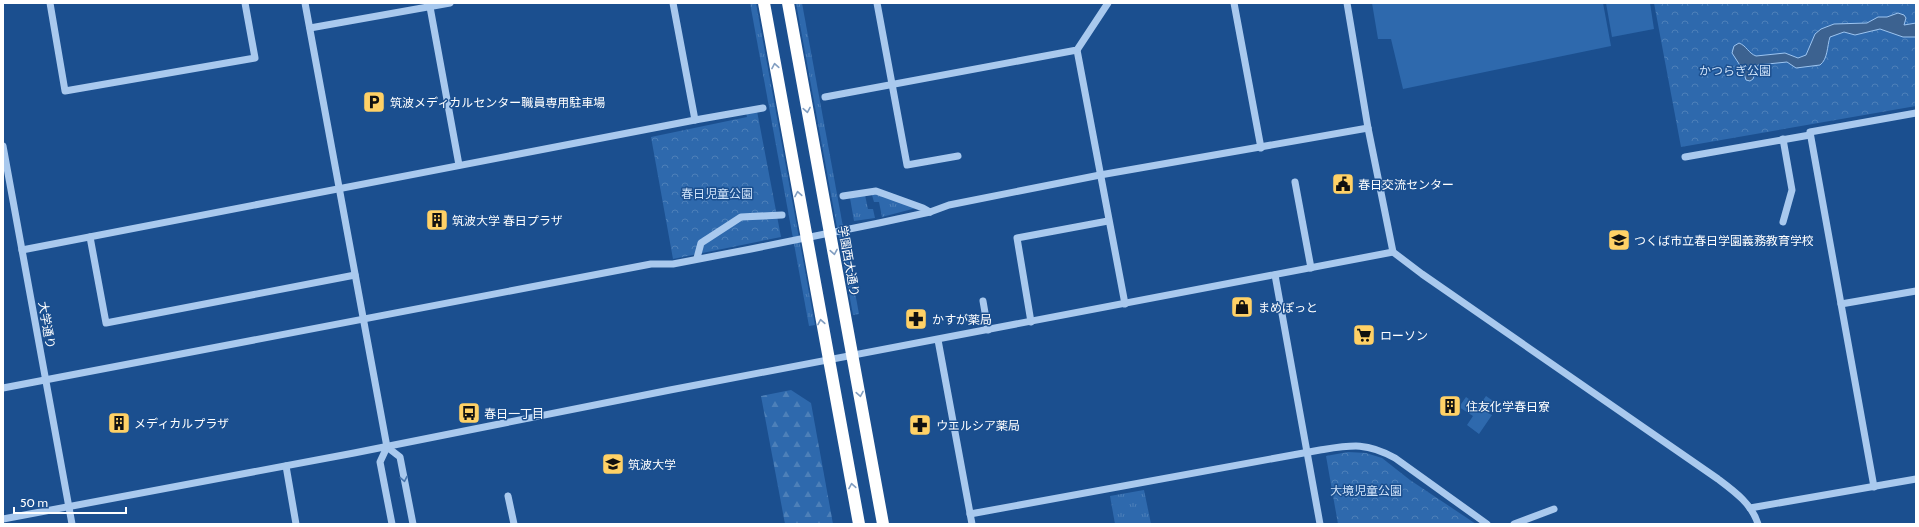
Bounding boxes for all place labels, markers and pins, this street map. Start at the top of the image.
parking icon: 筑波メディカルセンター職員専用駐車場 [361,89,387,115]
place label: 筑波メディカルセンター職員専用駐車場 [390,95,605,110]
public building icon: 春日交流センター [1330,171,1356,197]
place label: 春日交流センター [1358,177,1454,192]
building icon: 筑波大学 春日プラザ [424,207,450,233]
place label: 筑波大学 春日プラザ [452,213,563,228]
school or university icon: つくば市立春日学園義務教育学校 [1606,227,1632,253]
place label: つくば市立春日学園義務教育学校 [1634,233,1814,248]
shop icon: まめぽっと [1229,294,1255,320]
place label: まめぽっと [1258,300,1318,315]
pharmacy icon: かすが薬局 [903,306,929,332]
place label: かすが薬局 [932,312,992,327]
supermarket icon: ローソン [1351,322,1377,348]
place label: ローソン [1380,328,1428,343]
building icon: 住友化学春日寮 [1437,393,1463,419]
place label: 住友化学春日寮 [1466,399,1550,414]
bus stop icon: 春日一丁目 [456,400,482,426]
place label: 春日一丁目 [484,406,544,421]
building icon: メディカルプラザ [106,410,132,436]
pharmacy icon: ウエルシア薬局 [907,412,933,438]
place label: メディカルプラザ [134,416,229,431]
place label: ウエルシア薬局 [936,418,1020,433]
school or university icon: 筑波大学 [600,451,626,477]
place label: 筑波大学 [628,457,676,472]

